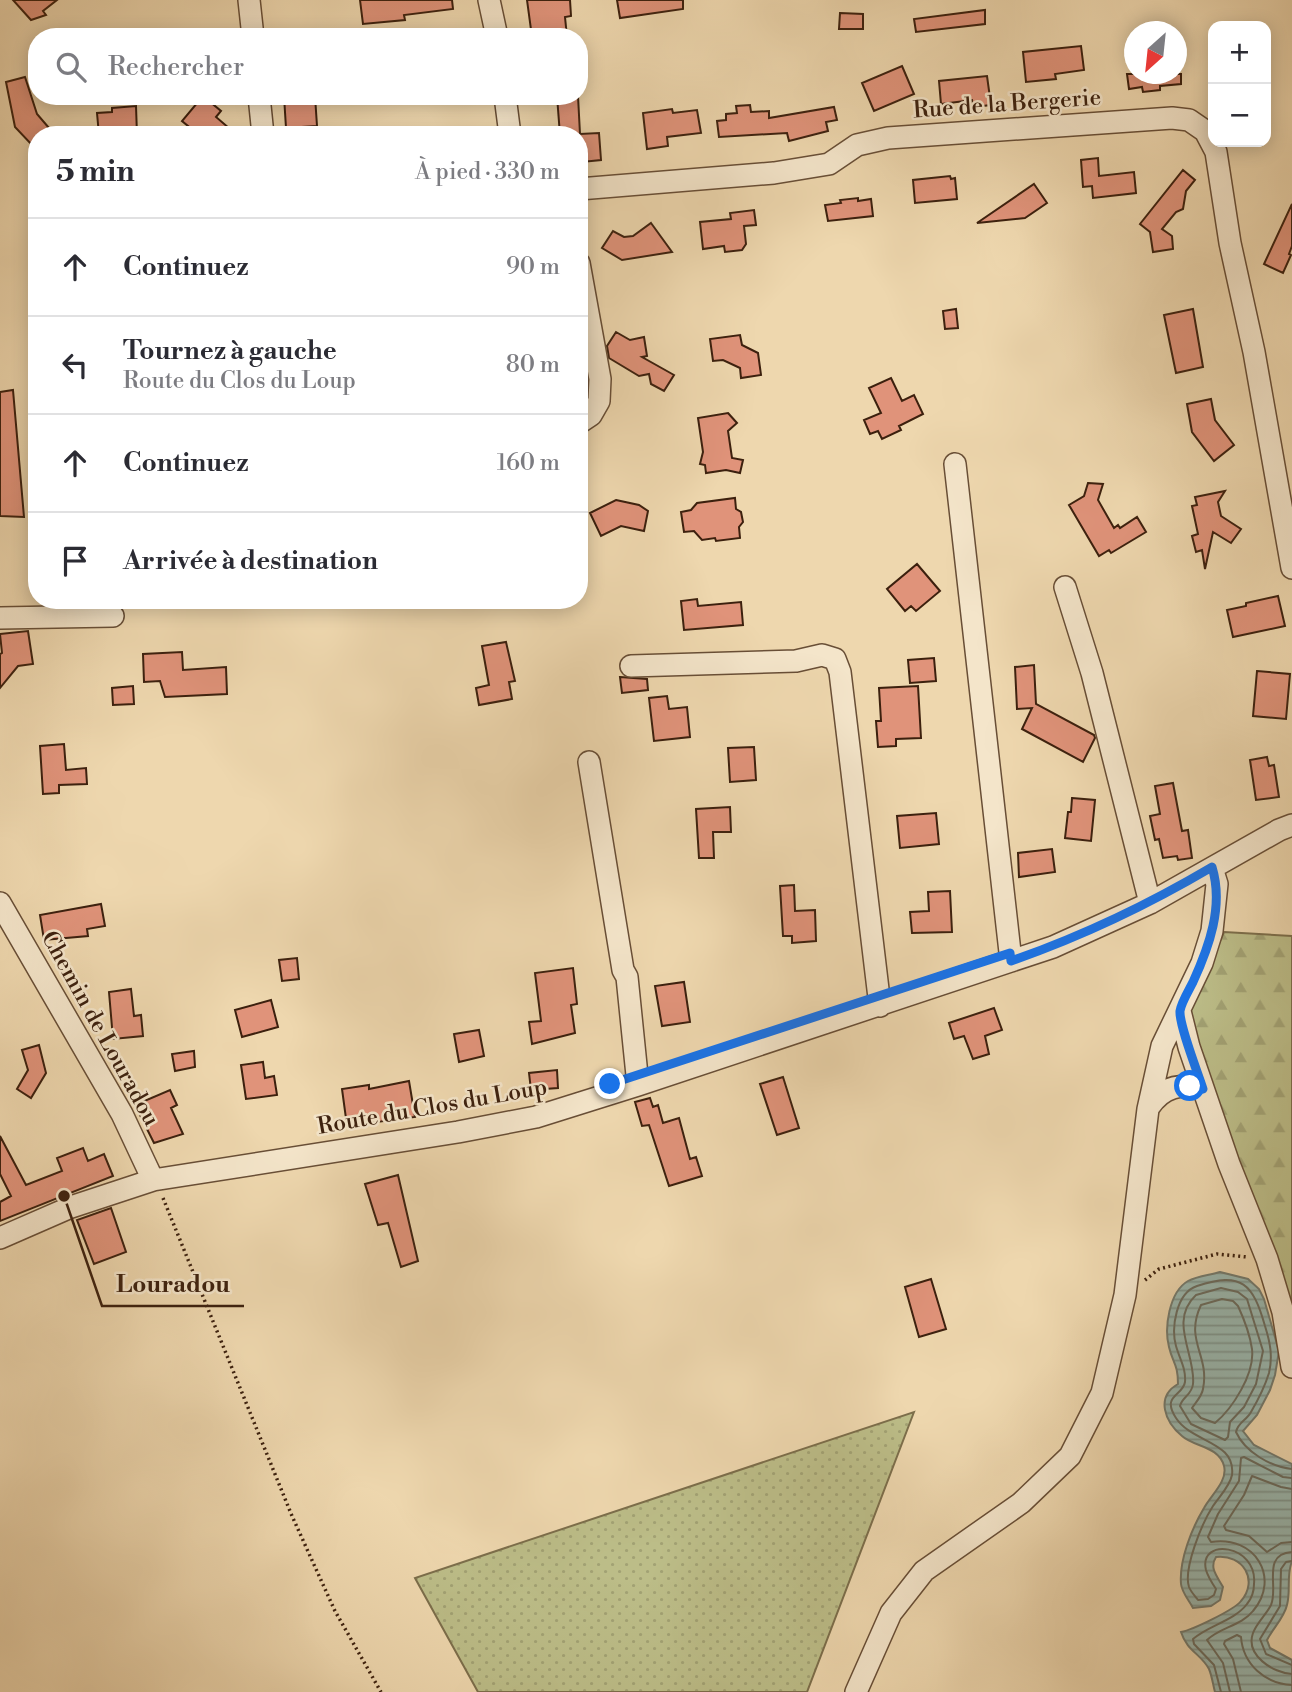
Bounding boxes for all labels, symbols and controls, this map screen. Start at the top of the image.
north arrow [1124,21,1187,84]
map controls [1208,21,1271,147]
button: + [1208,21,1271,84]
search box [28,28,588,105]
icon: search [52,48,90,86]
text: Rechercher [108,51,244,83]
street label: Rue de la Bergerie [912,83,1102,125]
button: − [1208,84,1271,147]
text: 5 min [56,153,135,191]
text: À pied · 330 m [415,158,560,186]
icon: ahead [56,248,94,286]
text: Continuez [123,251,249,283]
text: 90 m [506,253,560,281]
text: Tournez à gauche [123,335,337,367]
icon: left [56,346,94,384]
text: 80 m [506,351,560,379]
text: Route du Clos du Loup [123,367,356,395]
icon: ahead [56,444,94,482]
text: Continuez [123,447,249,479]
text: 160 m [497,449,560,477]
icon: arrive [56,542,94,580]
text: Arrivée à destination [123,545,378,577]
street label: Chemin de Louradou [35,926,165,1131]
route end [594,1068,625,1099]
route start [1174,1070,1205,1101]
street label: Route du Clos du Loup [315,1073,549,1141]
callout: Louradou [102,1261,244,1306]
text: Louradou [116,1270,230,1300]

